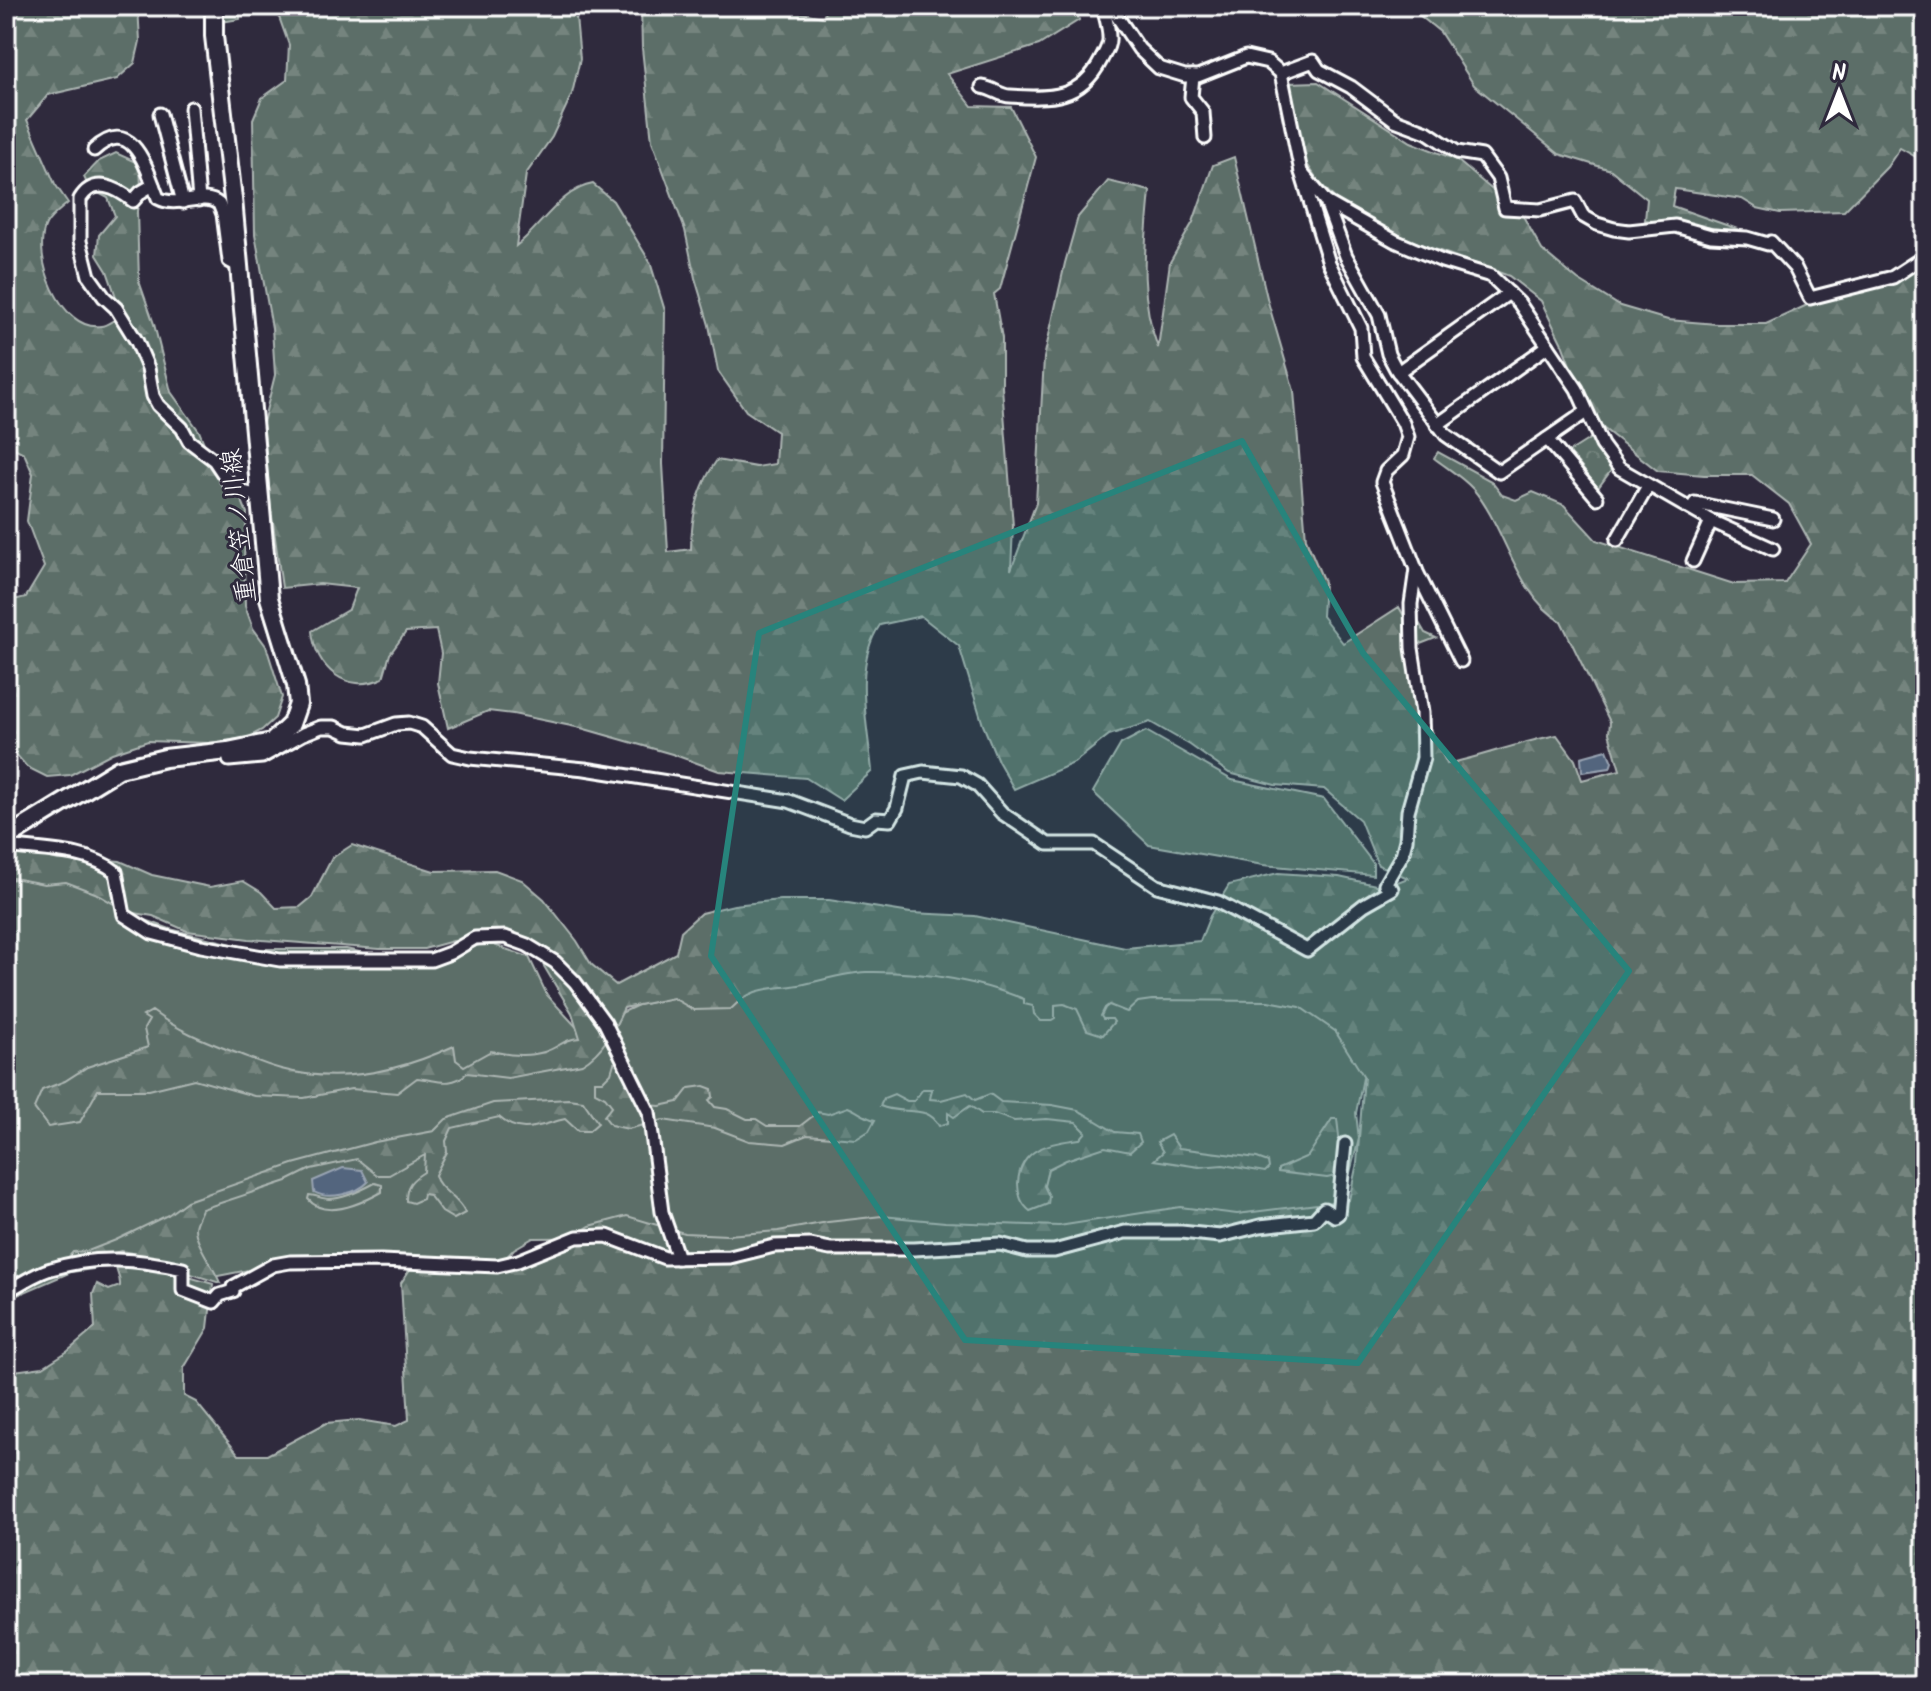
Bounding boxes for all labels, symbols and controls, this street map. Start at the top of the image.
north arrow [1799,52,1879,132]
text: N [1832,57,1846,92]
street label: 重倉笠ノ川線 [211,446,269,606]

